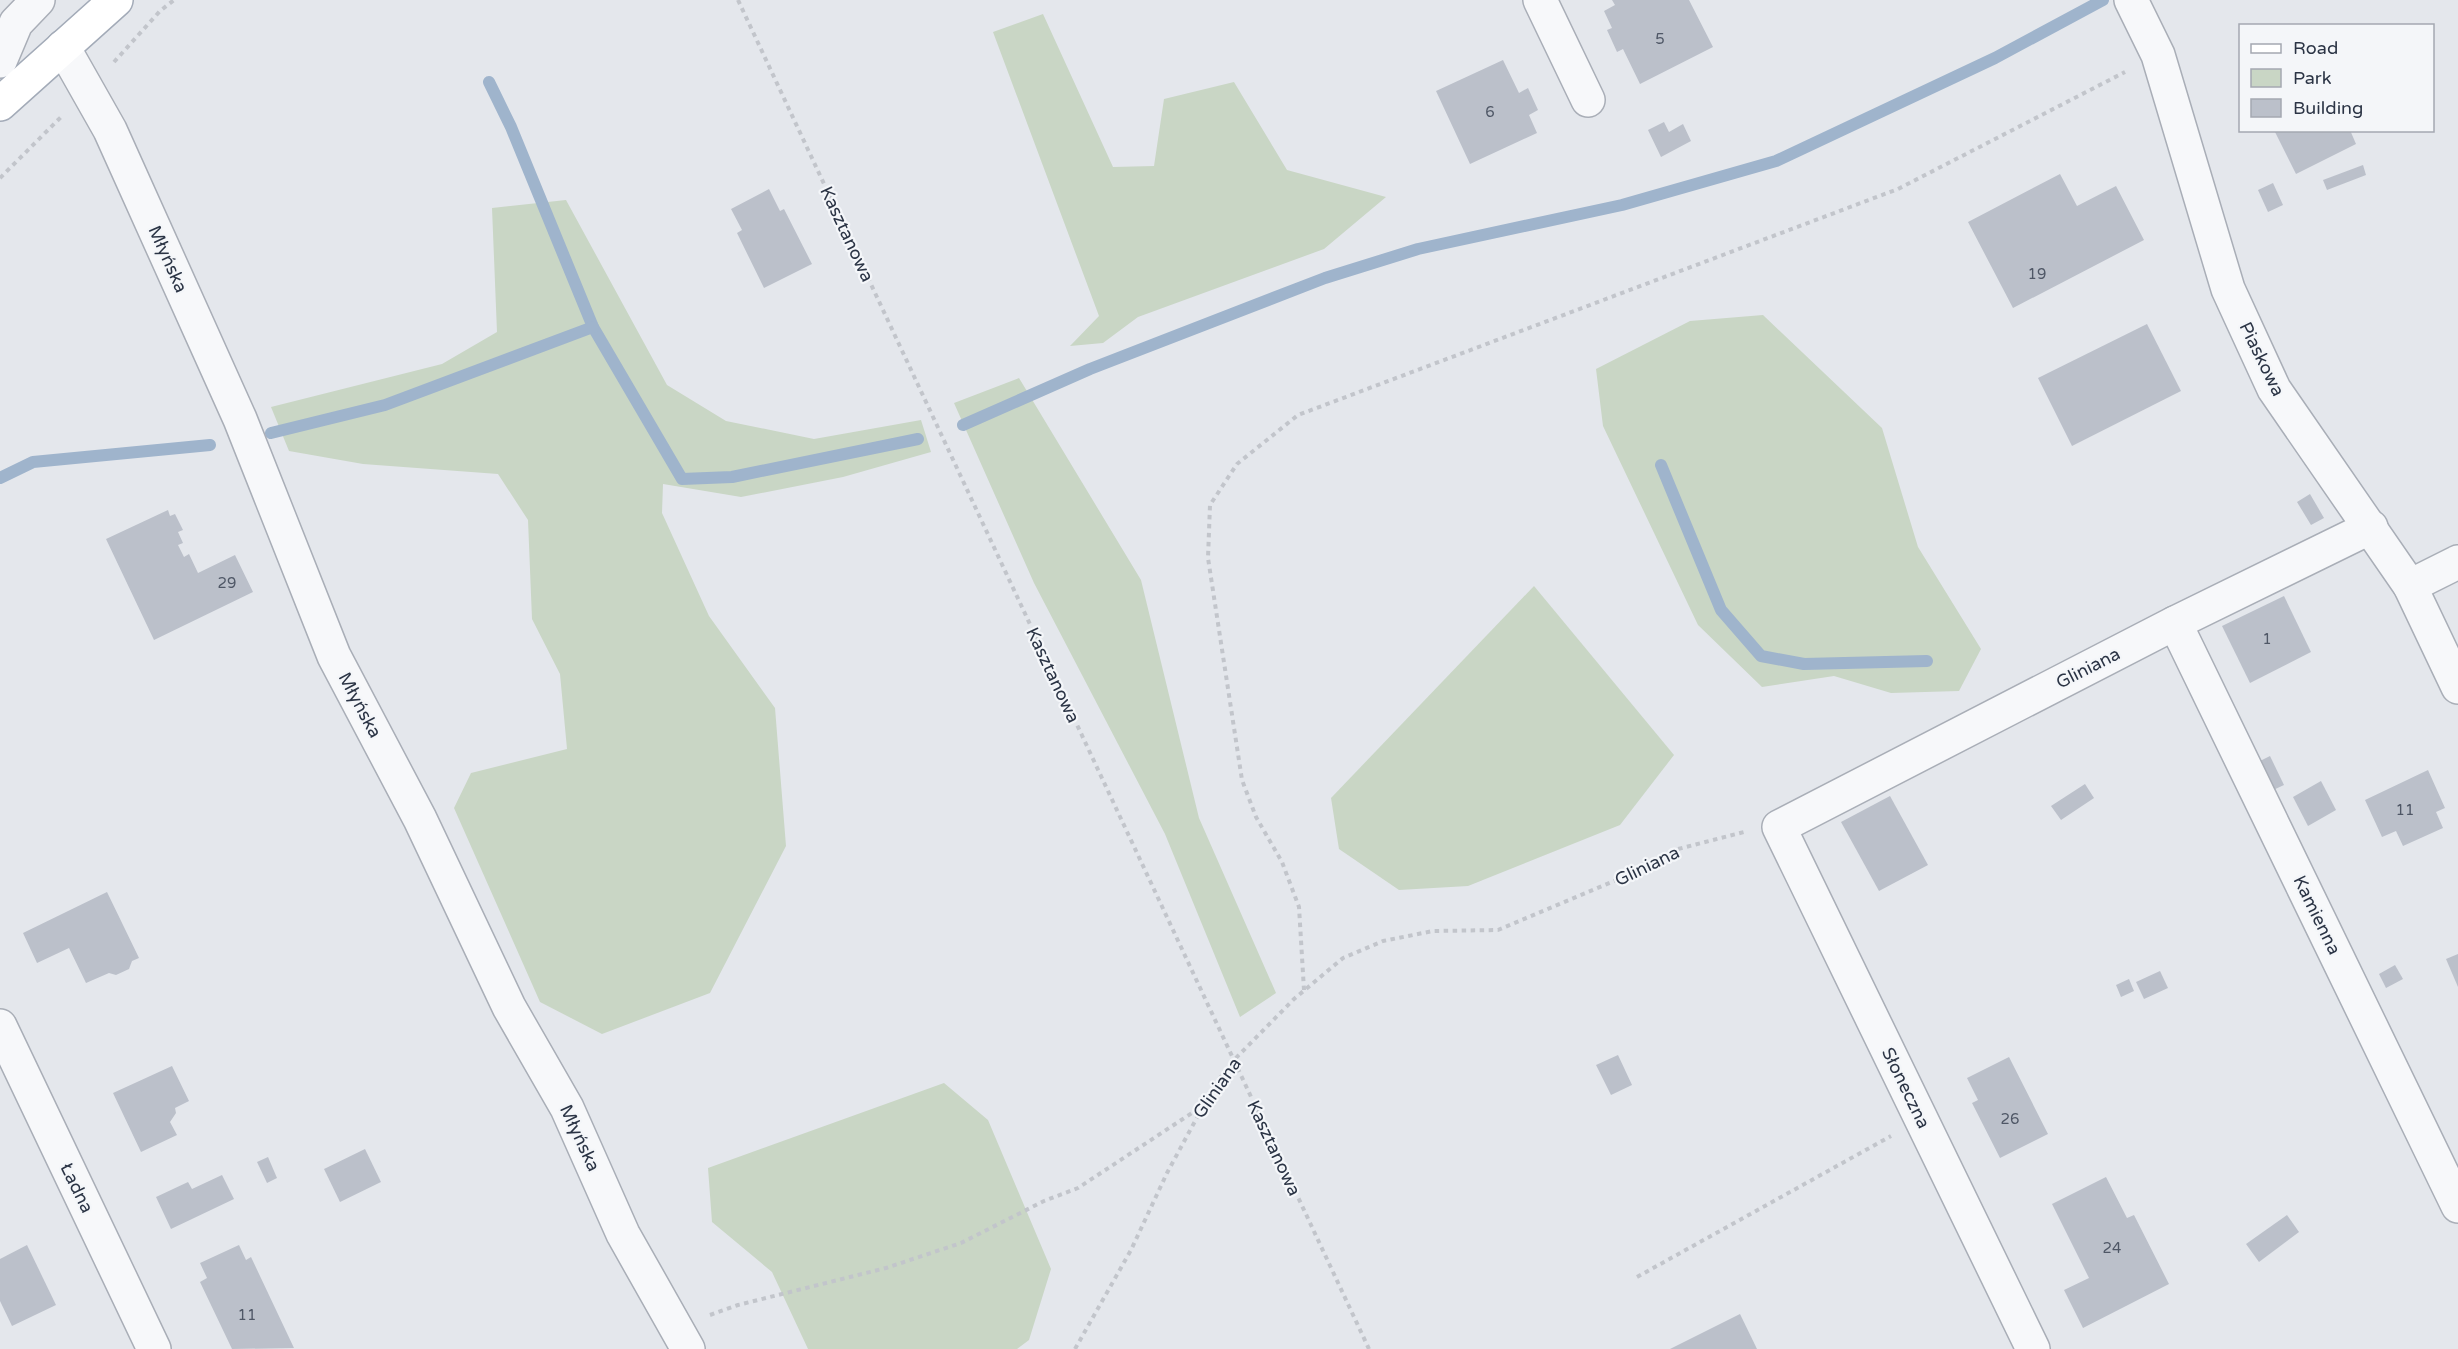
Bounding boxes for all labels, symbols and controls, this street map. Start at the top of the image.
legend [2239,24,2434,132]
house number: 5 [1655,30,1665,48]
text: Road [2293,37,2338,59]
text: Park [2293,67,2332,89]
text: Building [2293,97,2363,119]
house number: 6 [1485,103,1495,121]
street label: Kasztanowa [815,183,879,285]
street label: Młyńska [143,222,193,296]
house number: 19 [2028,265,2046,283]
street label: Piaskowa [2235,318,2289,400]
house number: 29 [218,574,236,592]
street label: Kasztanowa [1021,624,1085,726]
house number: 1 [2262,630,2272,648]
street label: Gliniana [2052,642,2124,694]
street label: Młyńska [334,668,386,742]
house number: 11 [2396,801,2414,819]
street label: Gliniana [1611,841,1683,891]
street label: Kamienna [2288,872,2346,958]
street label: Słoneczna [1877,1044,1935,1132]
street label: Gliniana [1188,1053,1246,1123]
street label: Kasztanowa [1242,1097,1306,1199]
street label: Młyńska [555,1101,605,1175]
house number: 26 [2001,1110,2019,1128]
street label: Ładna [55,1159,99,1217]
house number: 24 [2103,1239,2121,1257]
house number: 11 [238,1306,256,1324]

